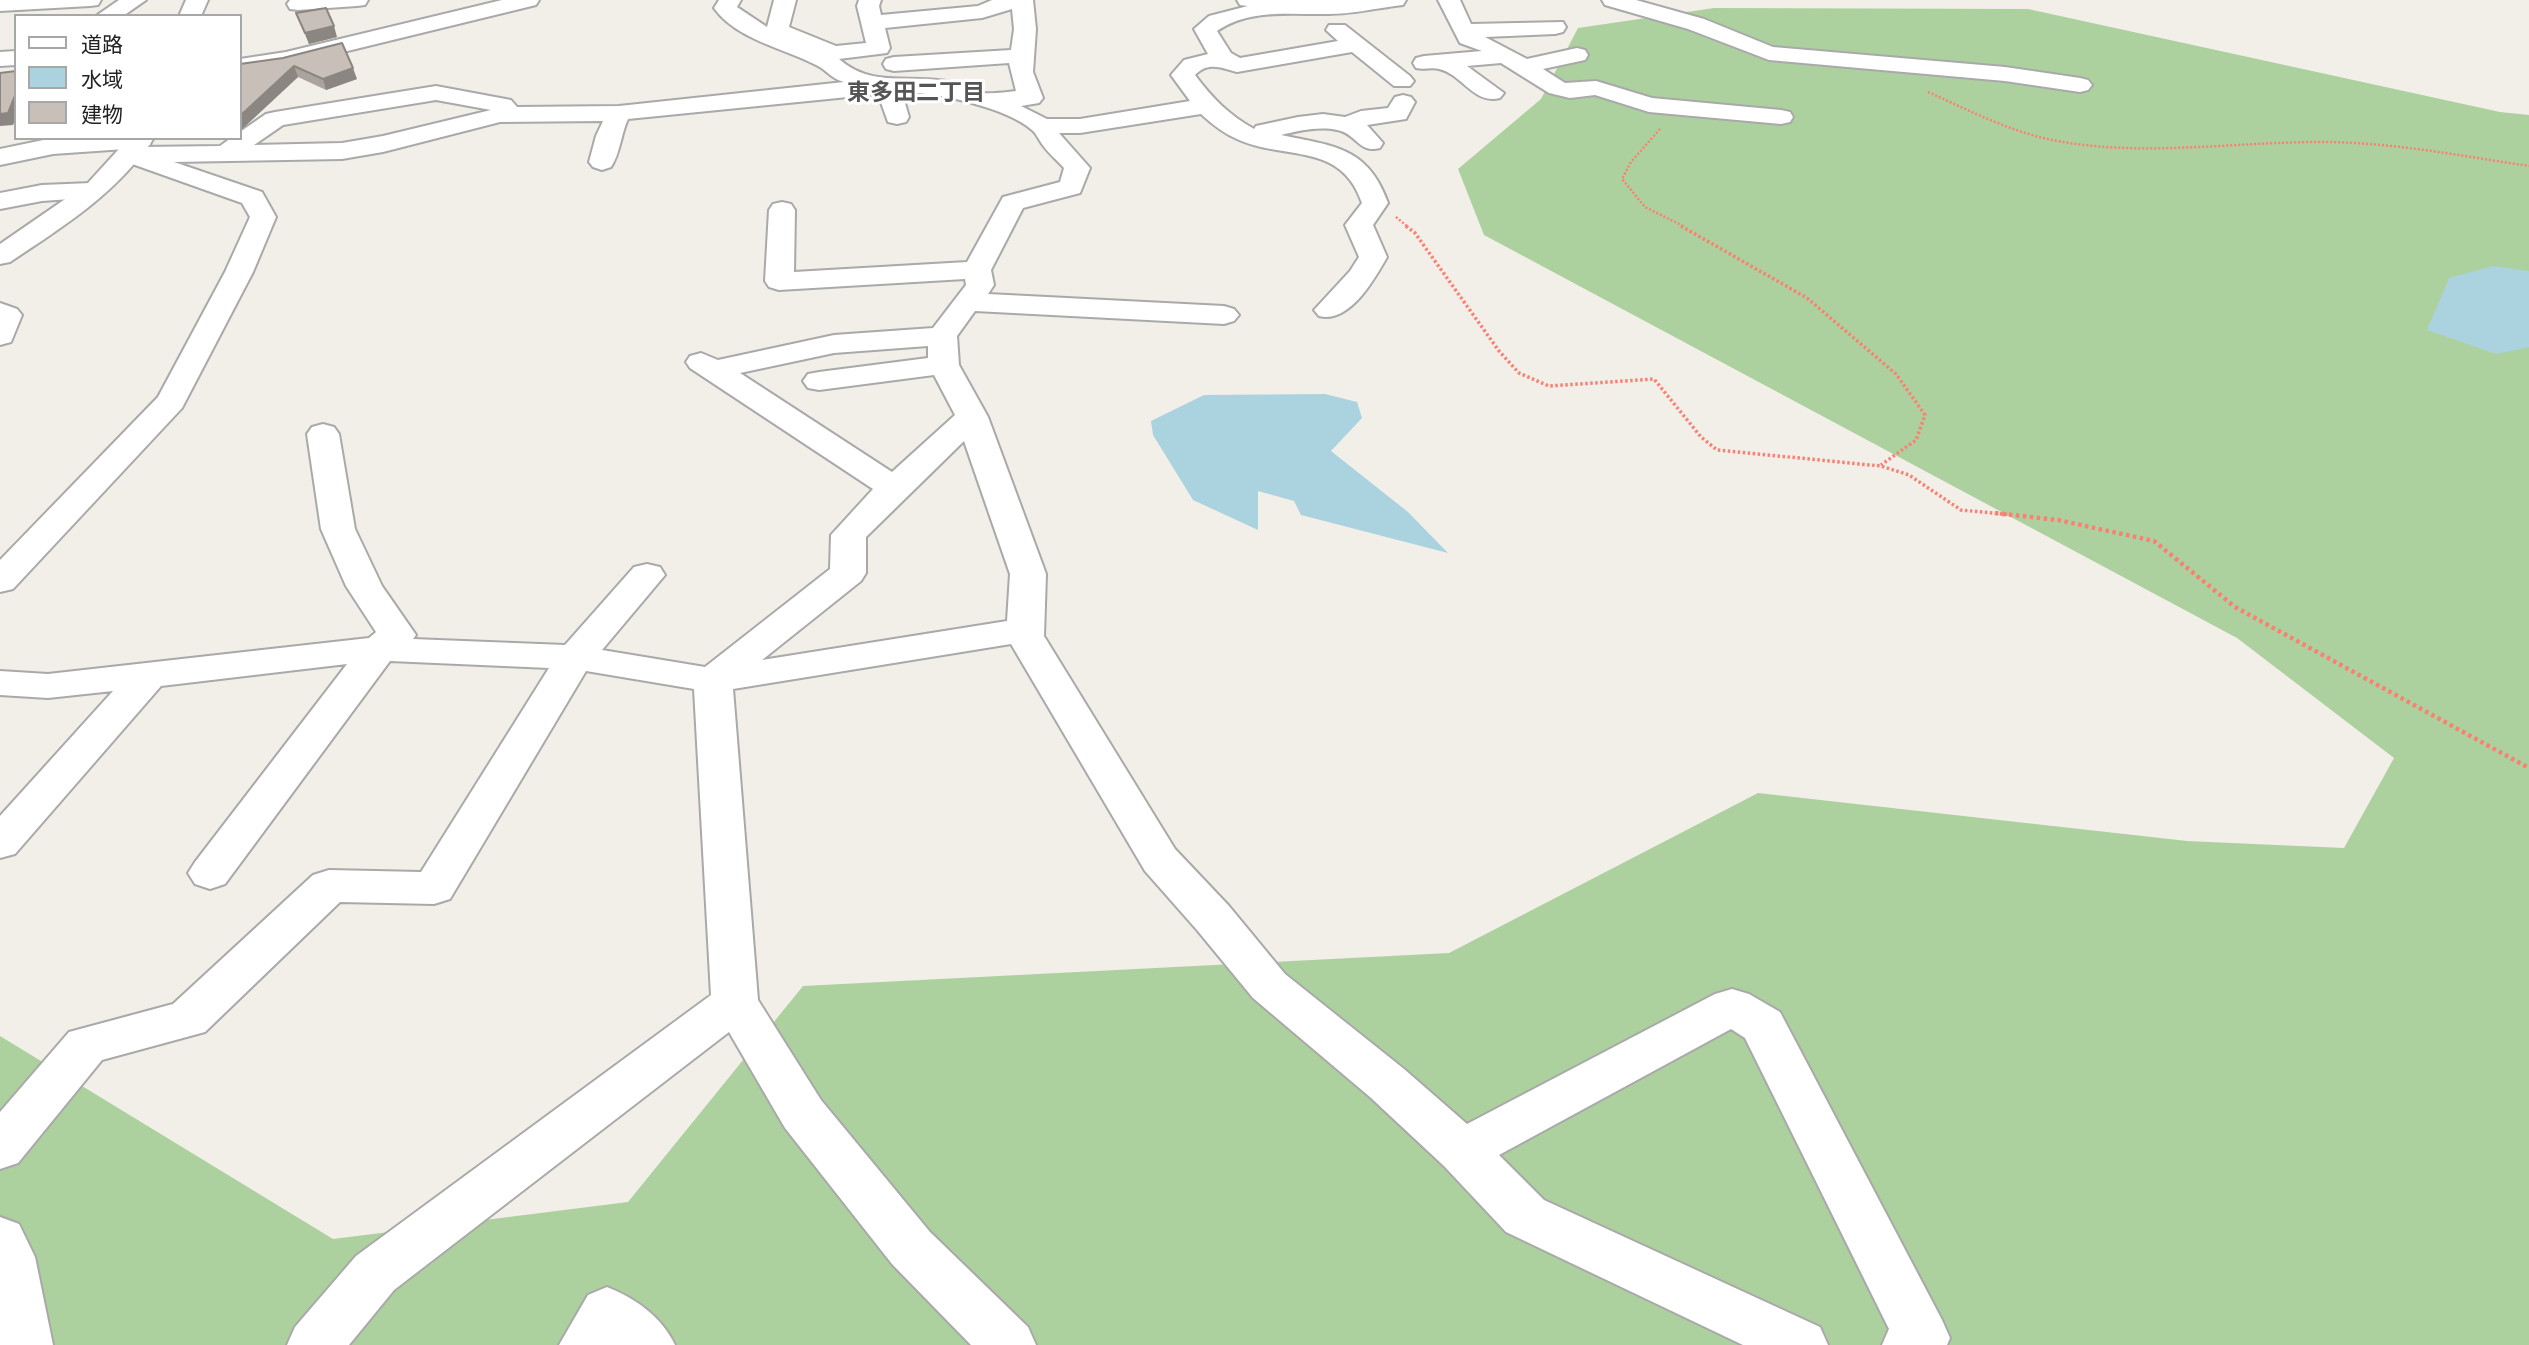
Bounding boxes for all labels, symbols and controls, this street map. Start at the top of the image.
legend [14,14,242,140]
text: 道路 [81,31,123,58]
text: 水域 [81,66,123,93]
district label: 東多田二丁目 [847,79,985,107]
text: 建物 [81,101,123,128]

